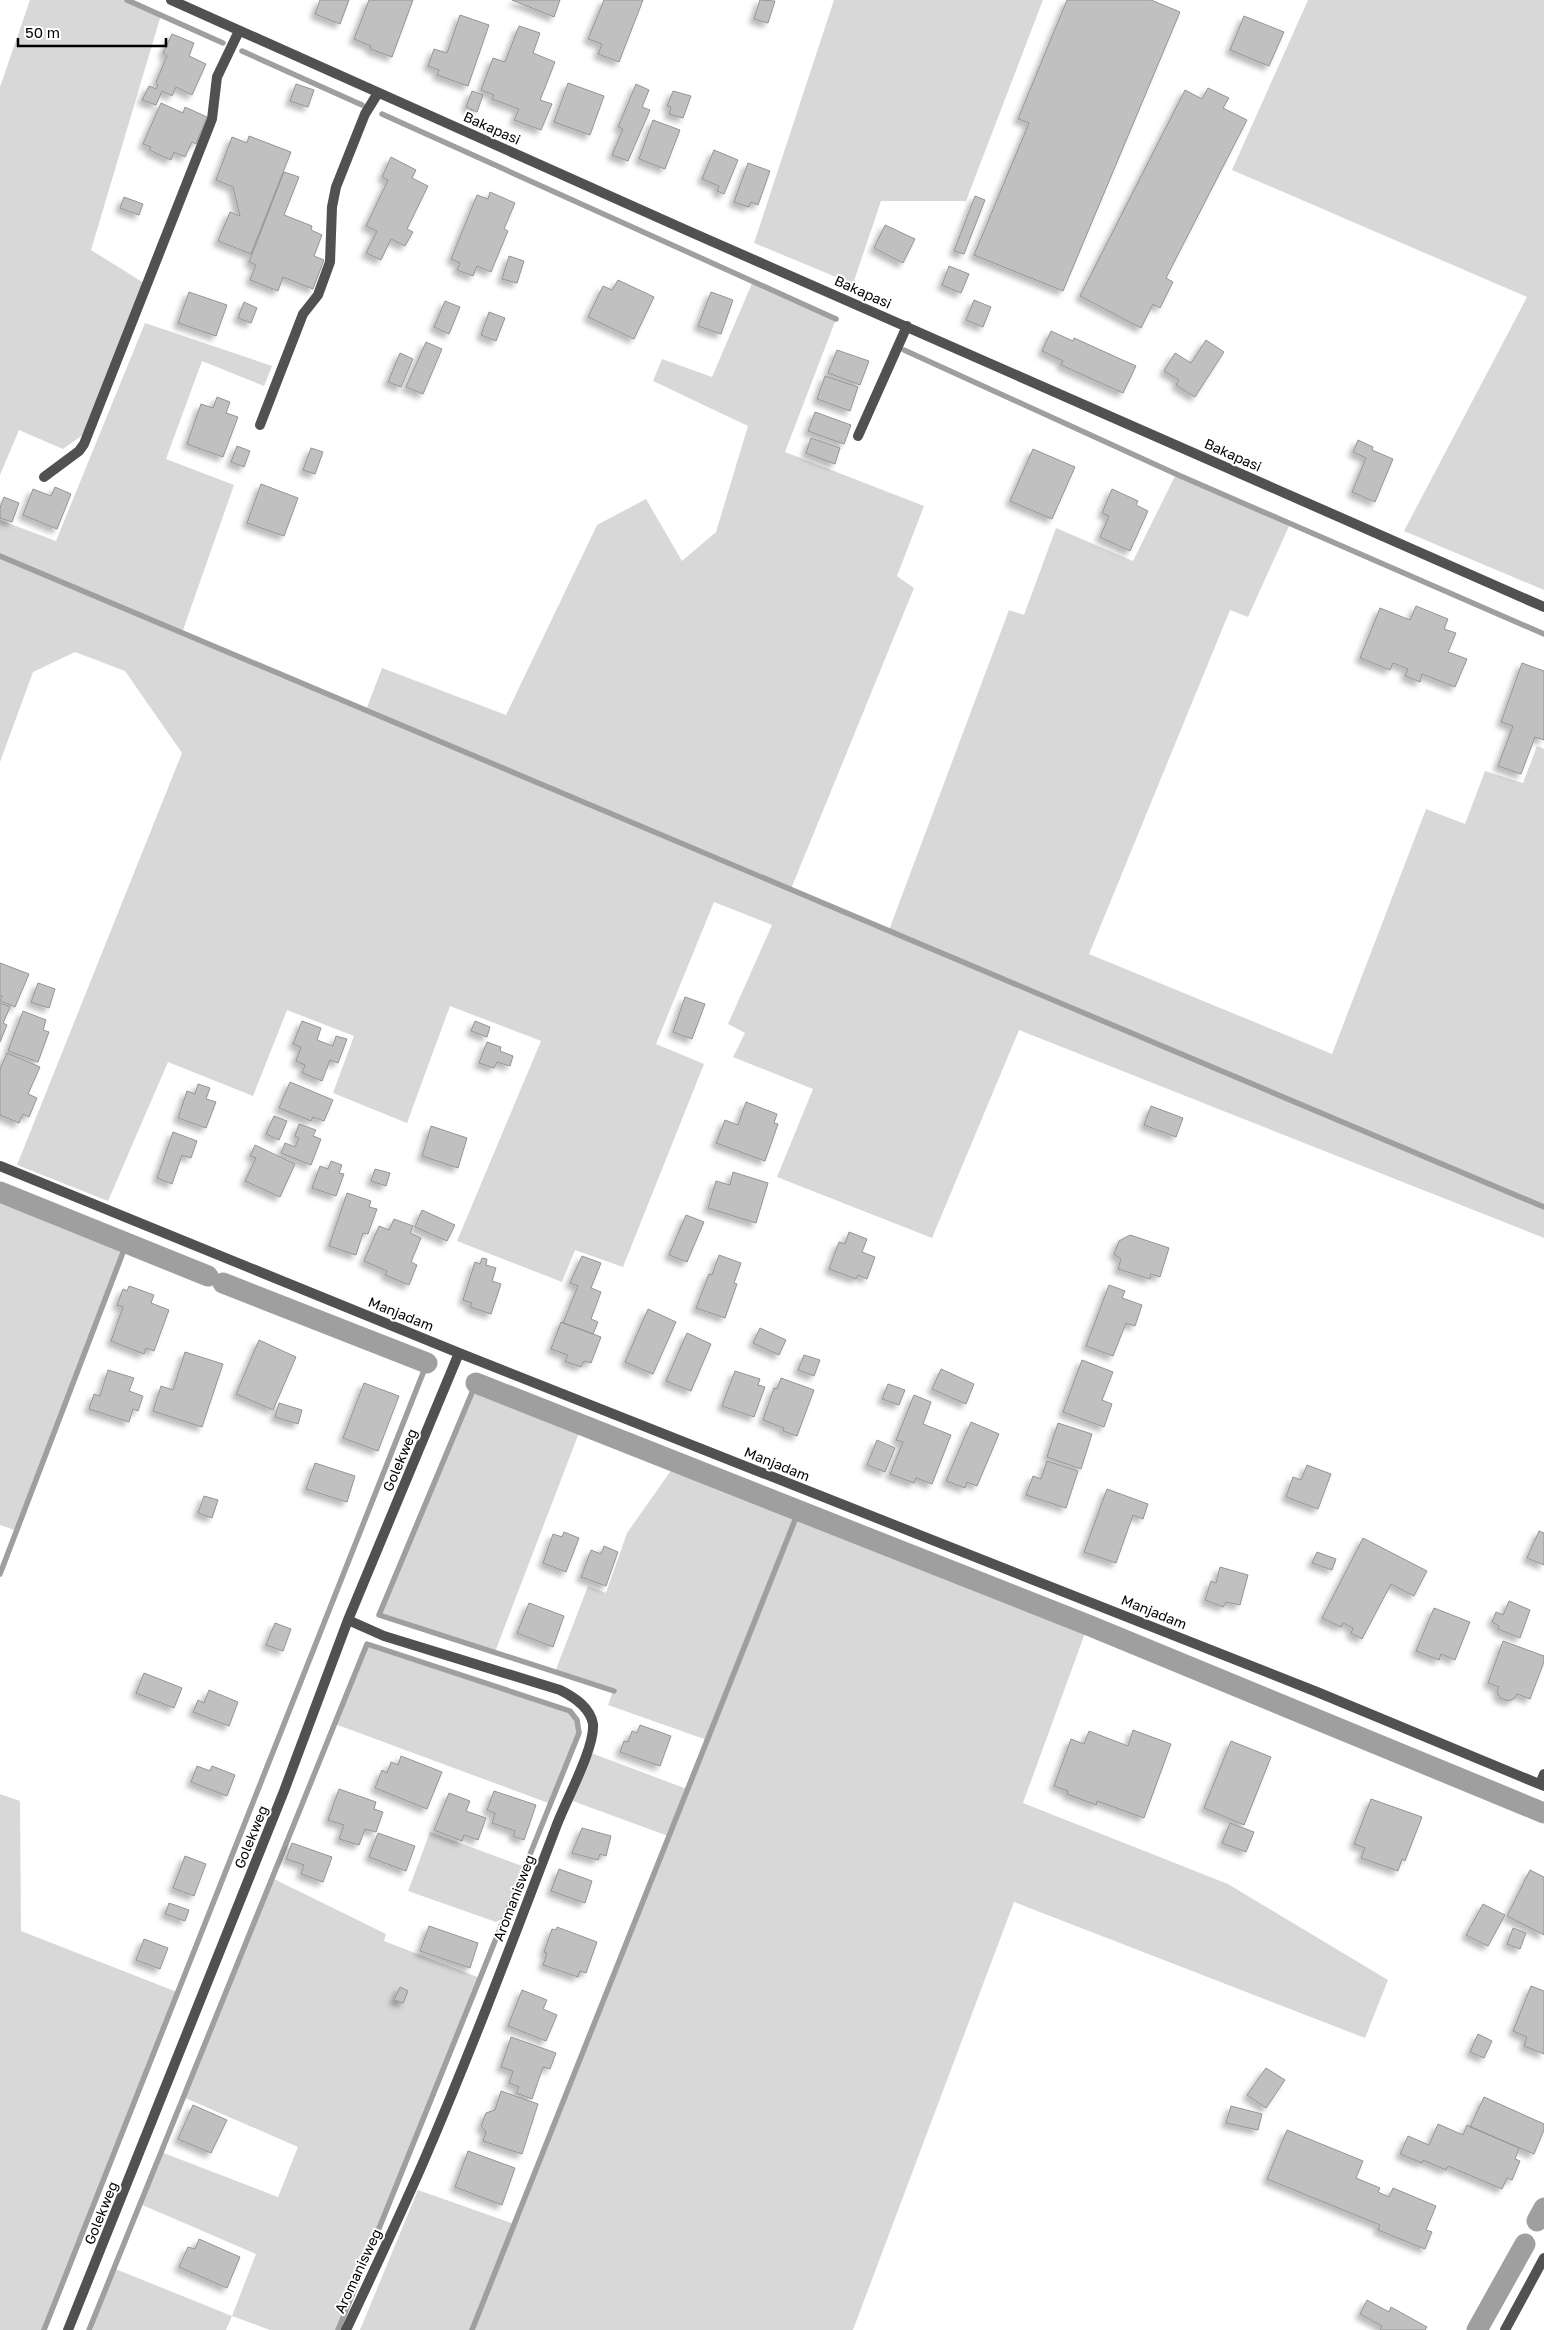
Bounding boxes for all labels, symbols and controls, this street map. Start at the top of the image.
scale bar [18,15,165,47]
text: 50 m [25,23,60,41]
street label: Bakapasi [461,107,523,148]
street label: Bakapasi [832,271,894,312]
street label: Bakapasi [1202,434,1264,475]
street label: Manjadam [366,1293,436,1334]
street label: Golekweg [379,1426,420,1494]
street label: Manjadam [742,1443,812,1484]
street label: Manjadam [1119,1591,1189,1632]
street label: Golekweg [230,1803,271,1871]
street label: Aromanisweg [489,1852,538,1943]
street label: Golekweg [80,2179,121,2247]
street label: Aromanisweg [331,2226,385,2316]

